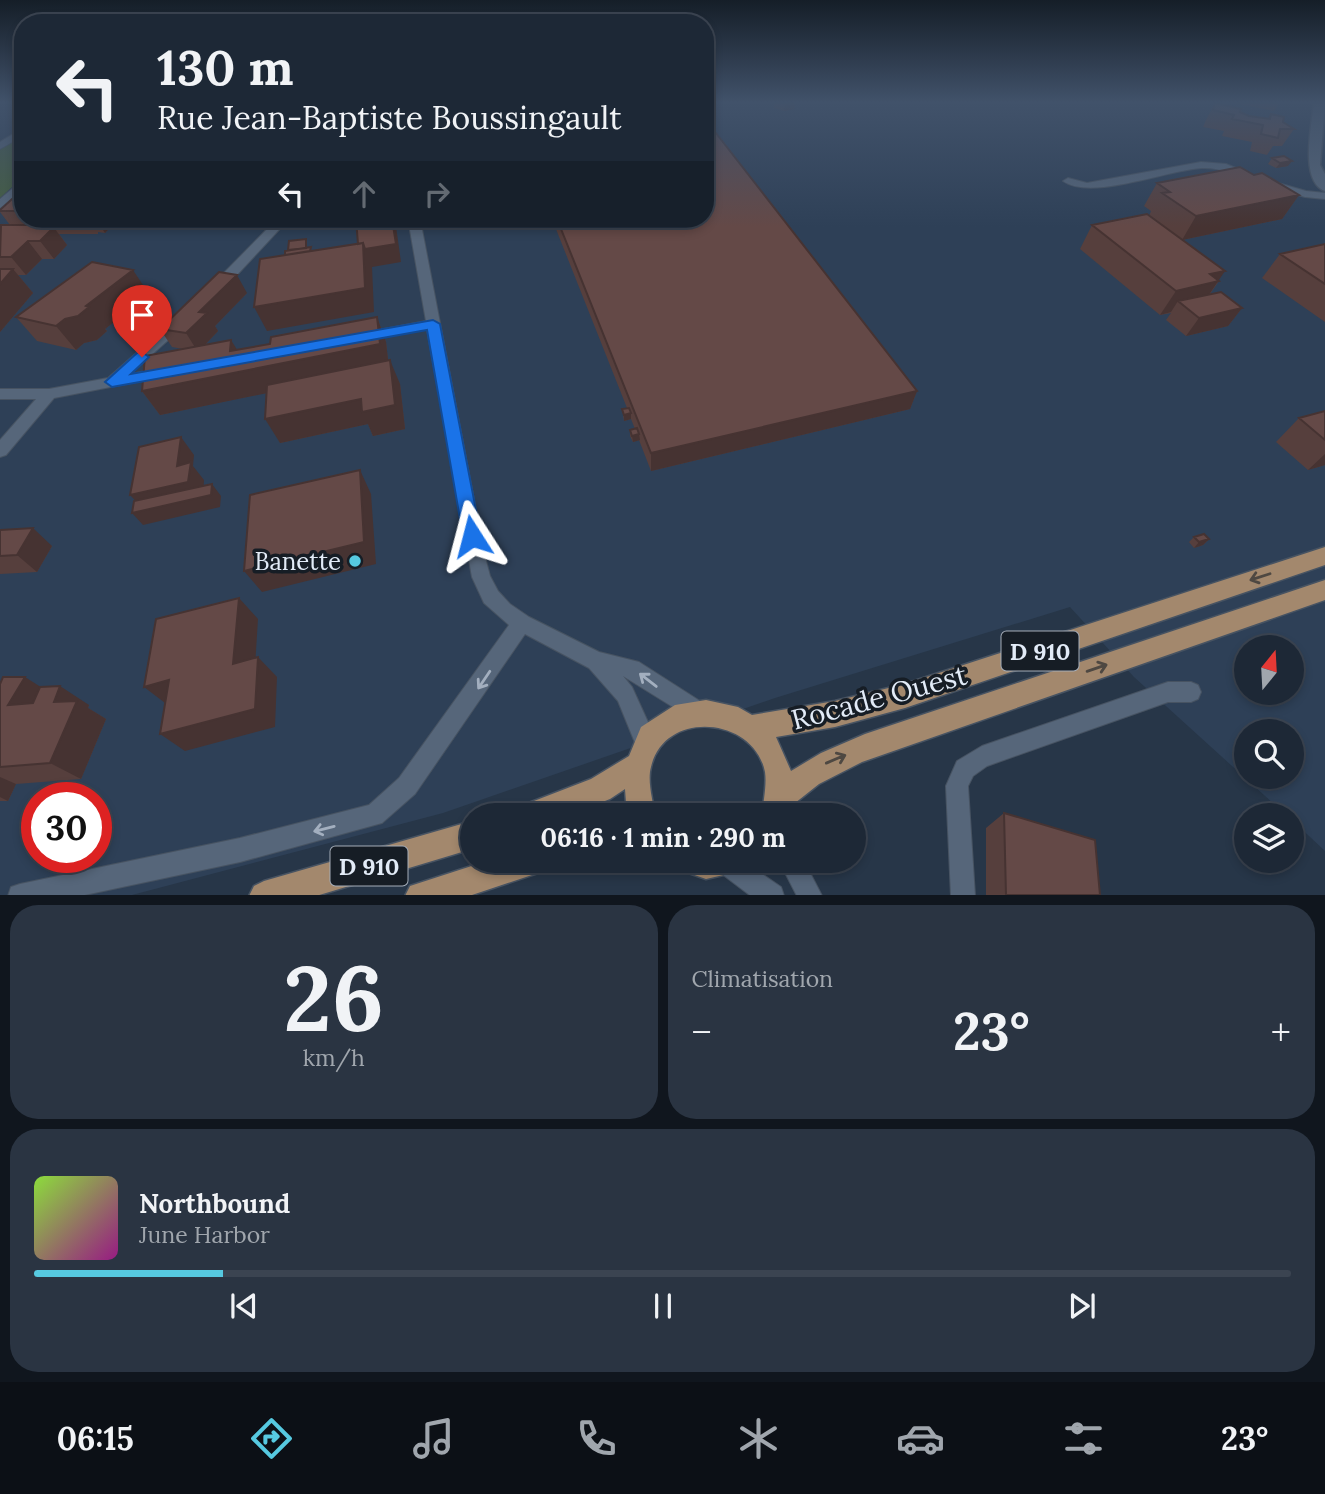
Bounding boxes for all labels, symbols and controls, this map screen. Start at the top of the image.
text: 130 m [157,36,293,98]
icon: left [42,42,133,133]
text: Rue Jean-Baptiste Boussingault [157,97,622,138]
icon: left [272,175,310,213]
icon: ahead [345,175,383,213]
icon: right [418,175,456,213]
pin [112,285,172,357]
icon: arrive [123,296,161,334]
position arrow [435,499,509,573]
place label: Banette [254,546,341,577]
marker: Banette [347,553,363,569]
one-way arrow [1250,572,1272,584]
road number: D 910 [1002,632,1078,670]
north arrow [1234,635,1304,705]
map controls [1234,635,1304,873]
street label: Rocade Ouest [787,656,971,738]
one-way arrow [1085,661,1107,673]
one-way arrow [477,670,491,689]
one-way arrow [640,673,658,688]
button: search [1234,719,1304,789]
one-way arrow [824,752,846,765]
speed limit sign: 30 [21,782,112,873]
button: layers [1234,803,1304,873]
text: 06:16 · 1 min · 290 m [540,821,786,854]
one-way arrow [313,823,336,836]
road number: D 910 [330,846,408,886]
text: 26 [283,939,384,1056]
text: Climatisation [692,964,833,993]
text: 23° [953,998,1030,1064]
text: − [692,1008,712,1056]
text: + [1271,1008,1291,1056]
text: km/h [303,1043,365,1072]
text: Northbound [139,1187,290,1220]
text: June Harbor [139,1220,270,1249]
icon: previous [225,1287,263,1325]
icon: pause [644,1287,682,1325]
icon: next [1063,1287,1101,1325]
icon: directions [247,1414,296,1463]
icon: music [409,1414,458,1463]
icon: phone [572,1414,621,1463]
icon: climate [734,1414,783,1463]
icon: car [896,1414,945,1463]
icon: filters [1059,1414,1108,1463]
text: 06:15 [57,1418,134,1459]
text: 23° [1221,1418,1268,1459]

